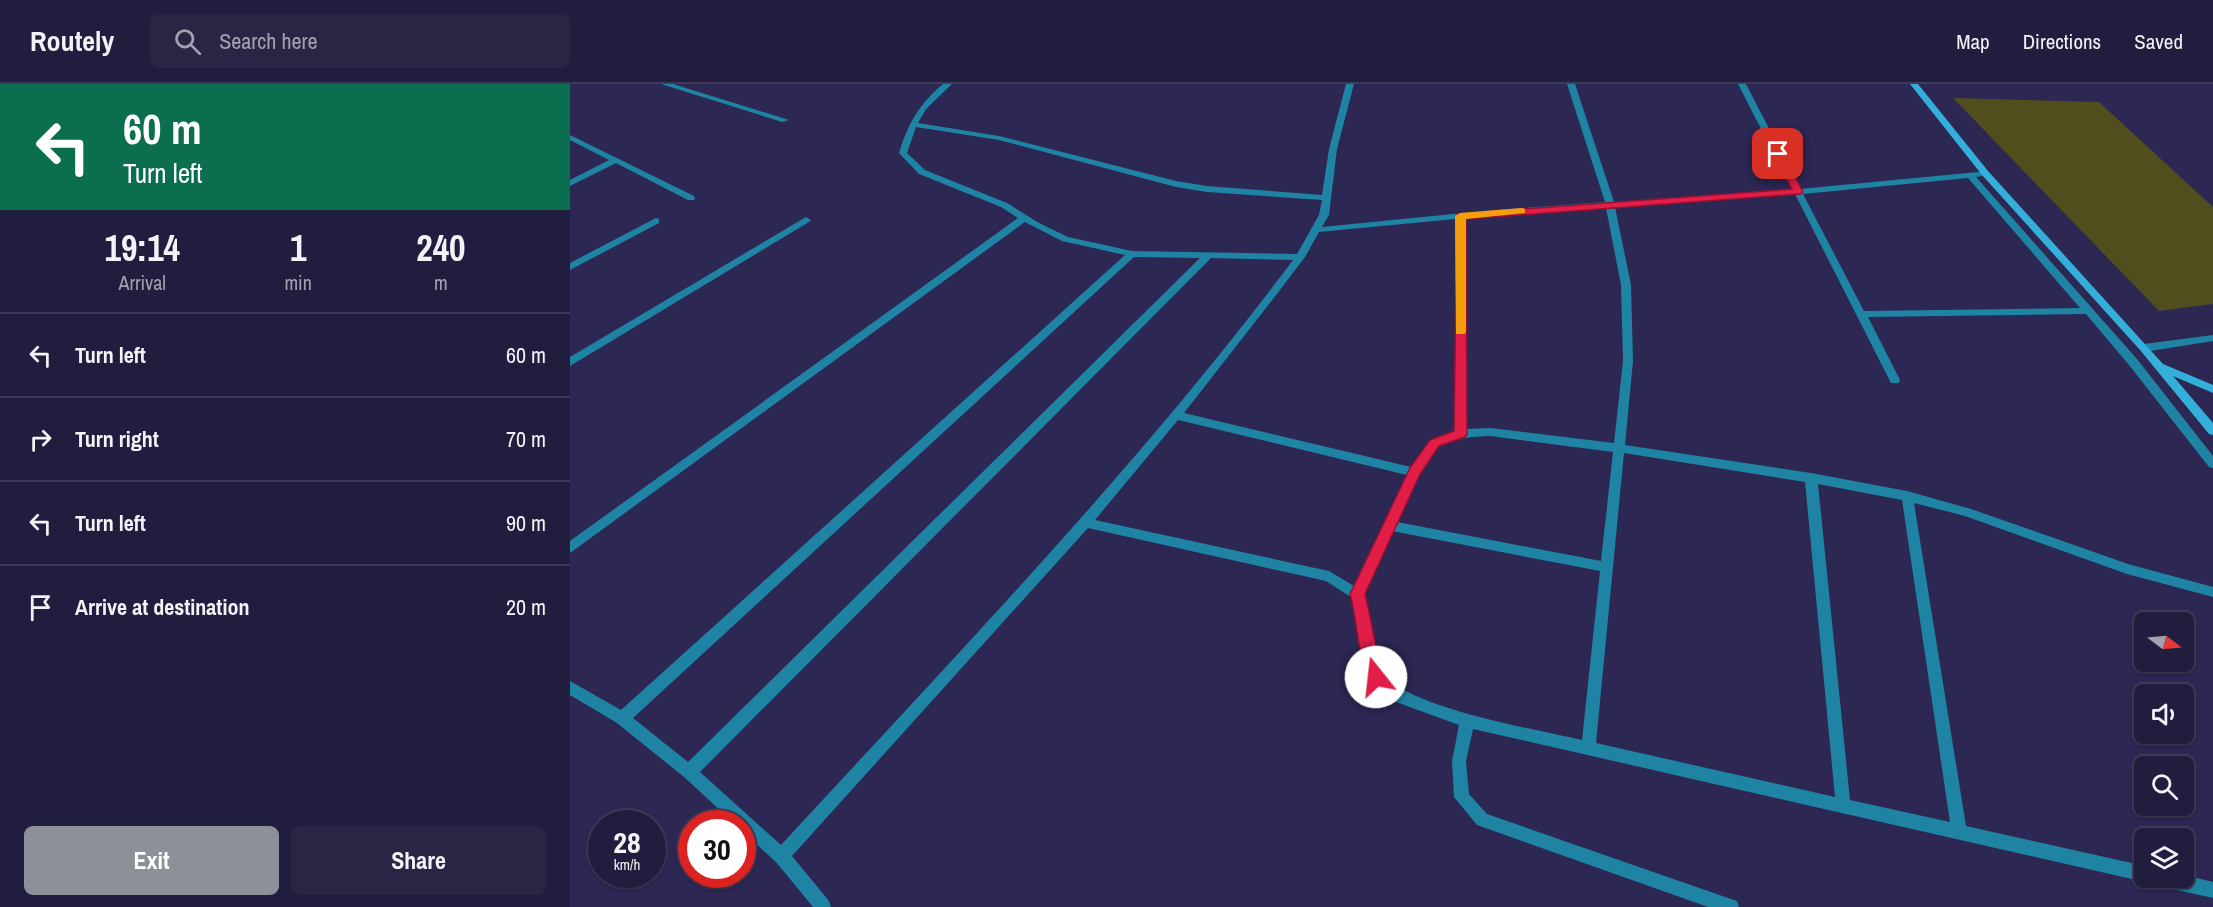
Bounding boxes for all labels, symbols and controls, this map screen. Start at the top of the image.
search box [150,14,570,68]
text: Routely [30,22,114,60]
icon: search [171,25,204,58]
text: Search here [219,26,317,56]
text: Map [1956,27,1990,56]
text: Directions [2023,27,2101,56]
text: Saved [2134,27,2183,56]
text: 60 m [123,101,202,157]
icon: left [24,108,102,186]
pin [1752,128,1803,179]
icon: arrive [1761,137,1794,170]
text: Turn left [123,155,202,191]
text: 19:14 [104,224,180,272]
text: 1 [290,224,306,272]
text: 240 [416,224,466,272]
text: Arrival [119,269,166,296]
text: min [284,269,312,296]
text: m [434,269,448,296]
icon: left [24,339,57,372]
text: Turn left [75,340,146,370]
text: 60 m [506,340,546,370]
icon: right [24,423,57,456]
text: Turn right [75,424,159,454]
text: 70 m [506,424,546,454]
icon: left [24,507,57,540]
text: Turn left [75,508,146,538]
text: 90 m [506,508,546,538]
icon: arrive [24,591,57,624]
text: Arrive at destination [75,592,249,622]
text: 20 m [506,592,546,622]
north arrow [2134,612,2194,672]
map controls [2134,612,2194,888]
position arrow [1344,645,1408,709]
button: sound [2134,684,2194,744]
button: search [2134,756,2194,816]
speed limit sign: 30 [678,810,756,888]
text: 28 [613,822,641,862]
button: Exit [24,826,279,895]
button: Share [291,826,546,895]
button: layers [2134,828,2194,888]
text: km/h [614,854,640,875]

